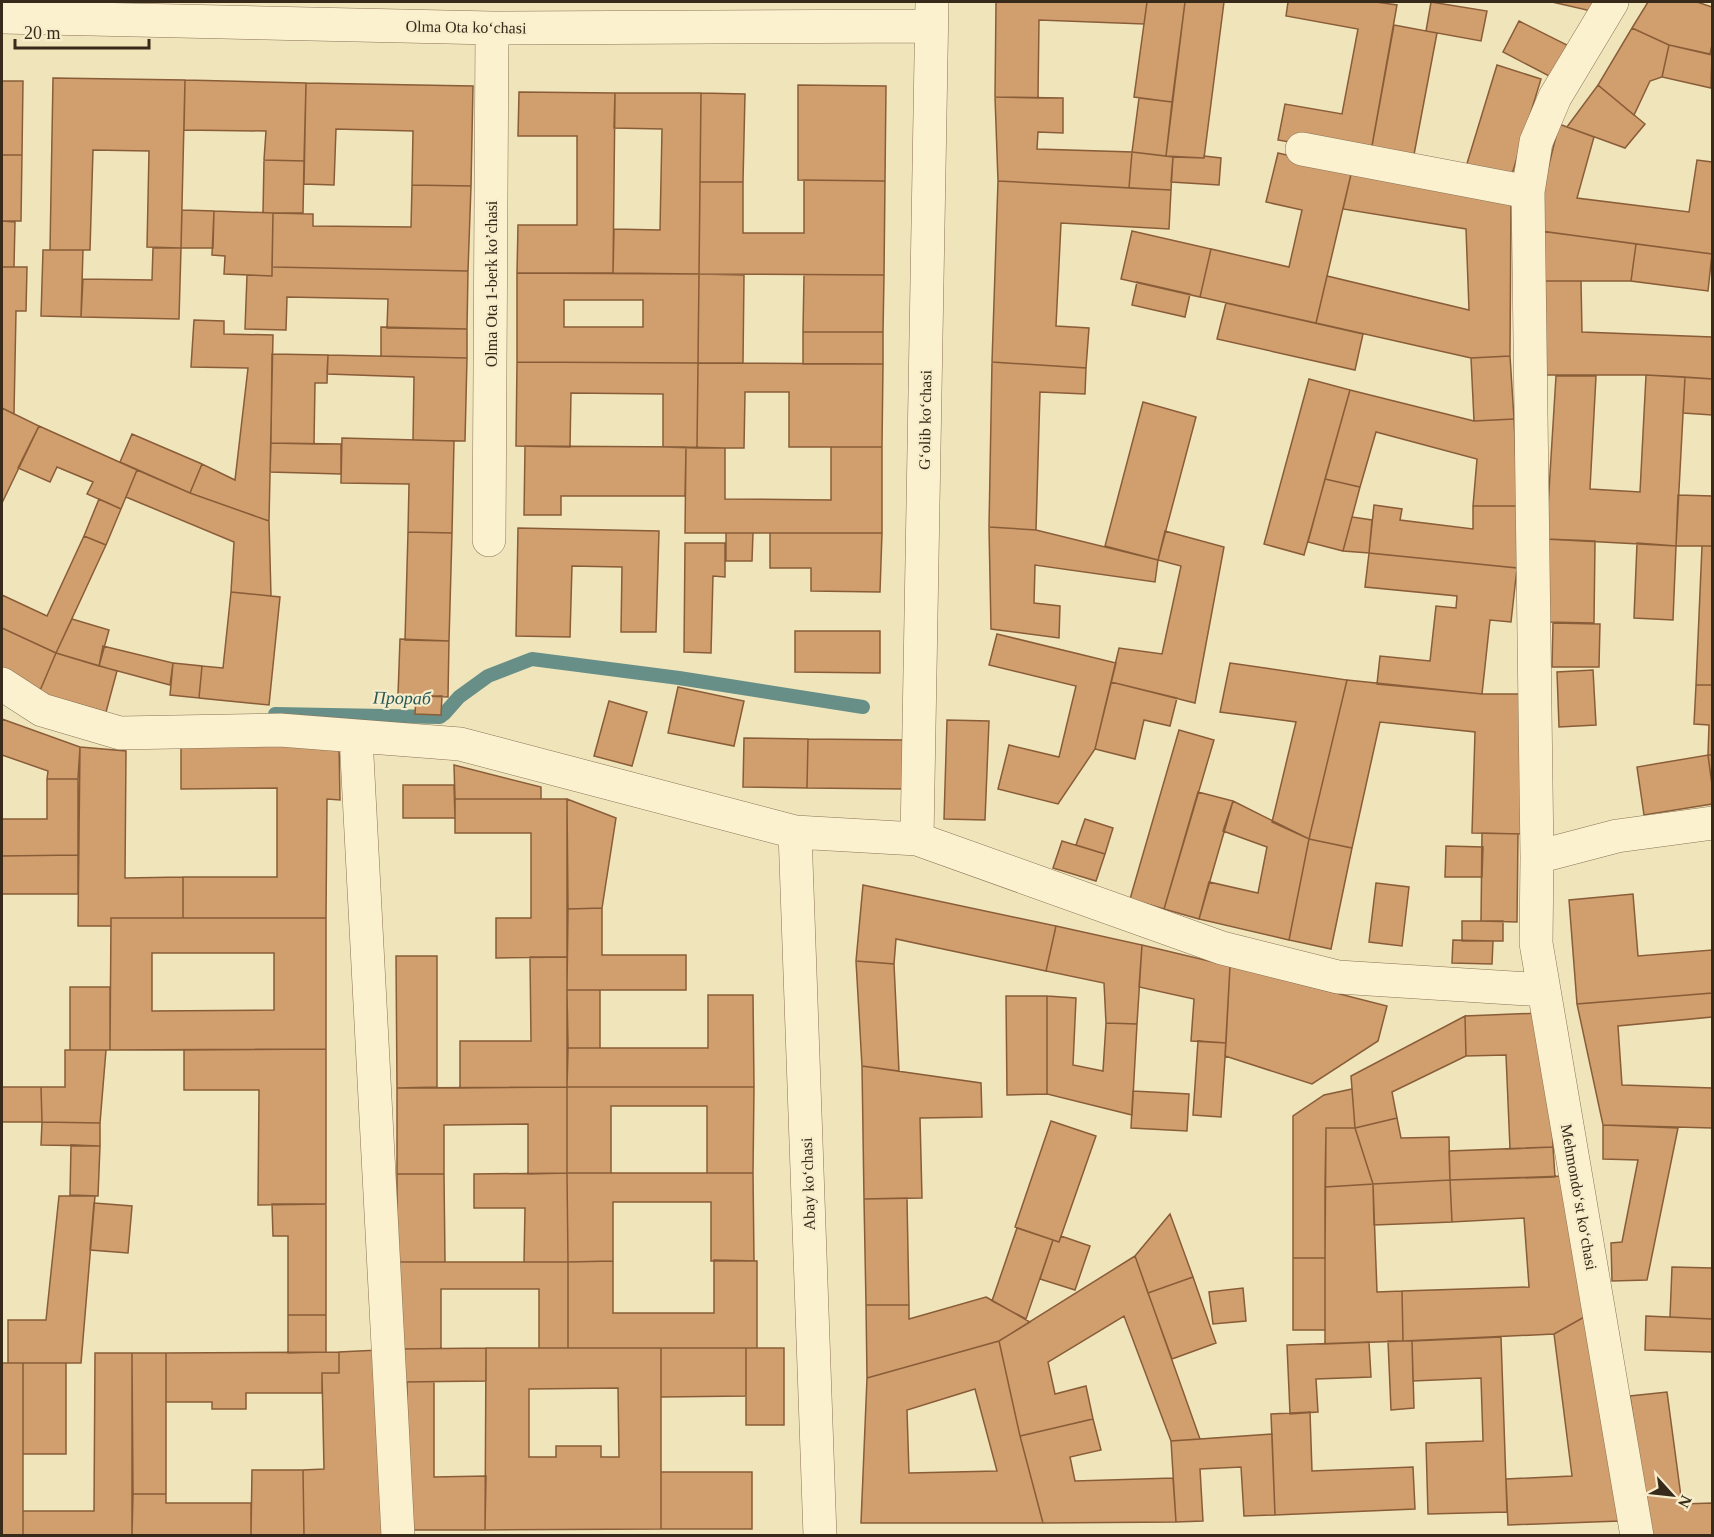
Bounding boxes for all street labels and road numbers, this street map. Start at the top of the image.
street label: Olma Ota koʻchasi [405,17,527,37]
street label: Olma Ota 1-berk koʼchasi [483,200,500,367]
street label: Gʻolib koʻchasi [916,369,934,470]
street label: Mehmondoʻst koʻchasi [1558,1123,1600,1272]
street label: Abay koʻchasi [798,1137,819,1231]

